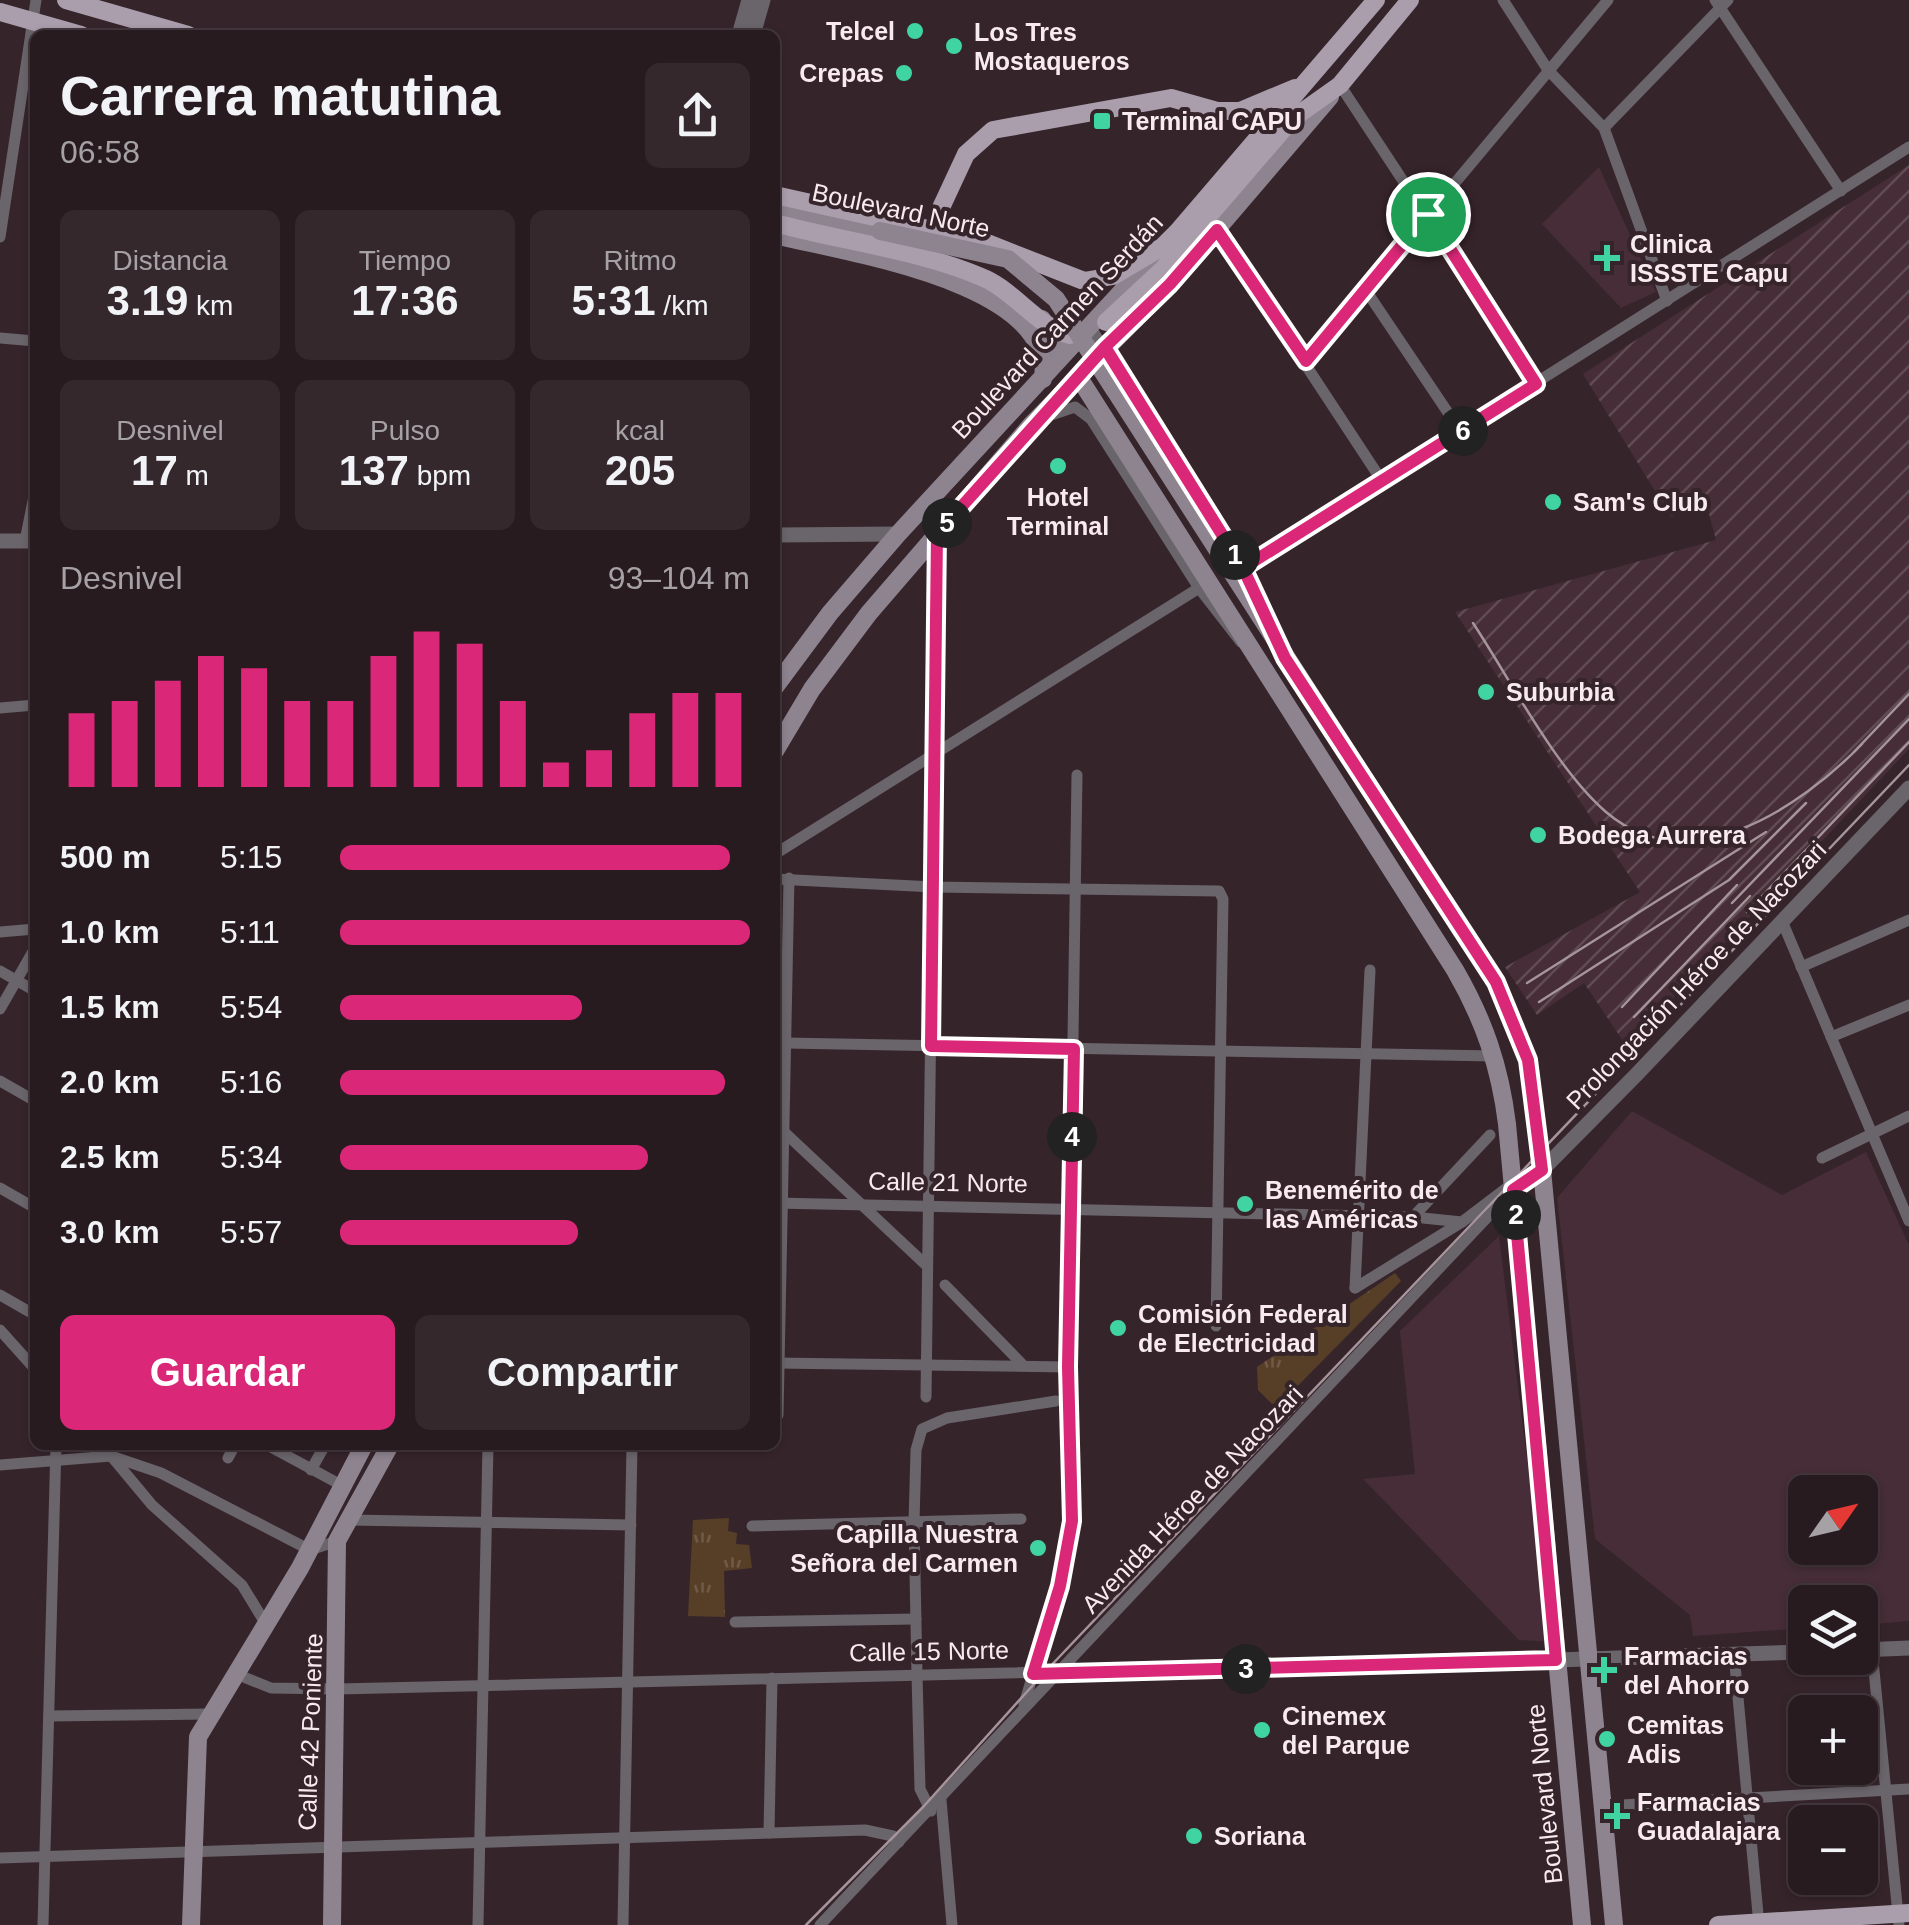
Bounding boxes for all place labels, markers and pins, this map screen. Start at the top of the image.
place label: Telcel [826,17,895,45]
place label: Los Tres Mostaqueros [974,18,1130,75]
marker: Telcel [904,20,926,42]
marker: Los Tres Mostaqueros [943,35,965,57]
place label: Crepas [799,59,884,87]
marker: Crepas [893,62,915,84]
place label: Terminal CAPU [1122,107,1302,135]
marker: Terminal CAPU [1091,110,1113,132]
pin [1386,172,1471,257]
place label: Clinica ISSSTE Capu [1630,230,1788,287]
marker: Clinica ISSSTE Capu [1594,245,1620,271]
pin: 6 [1438,406,1488,456]
marker: Hotel Terminal [1047,455,1069,477]
place label: Hotel Terminal [1007,483,1109,540]
place label: Sam's Club [1573,488,1708,516]
marker: Sam's Club [1542,491,1564,513]
pin: 5 [922,498,972,548]
pin: 1 [1210,530,1260,580]
place label: Suburbia [1506,678,1615,706]
marker: Suburbia [1475,681,1497,703]
place label: Bodega Aurrera [1558,821,1747,849]
marker: Bodega Aurrera [1527,824,1549,846]
pin: 4 [1047,1112,1097,1162]
place label: Benemérito de las Américas [1265,1176,1439,1233]
pin: 2 [1491,1190,1541,1240]
marker: Benemérito de las Américas [1234,1193,1256,1215]
place label: Comisión Federal de Electricidad [1138,1300,1348,1357]
marker: Comisión Federal de Electricidad [1107,1317,1129,1339]
place label: Capilla Nuestra Señora del Carmen [790,1520,1019,1577]
marker: Capilla Nuestra Señora del Carmen [1027,1537,1049,1559]
place label: Farmacias del Ahorro [1624,1642,1749,1699]
pin: 3 [1221,1644,1271,1694]
marker: Farmacias del Ahorro [1593,1659,1615,1681]
place label: Cinemex del Parque [1282,1702,1410,1759]
place label: Cemitas Adis [1627,1711,1724,1768]
marker: Cinemex del Parque [1251,1719,1273,1741]
marker: Cemitas Adis [1596,1728,1618,1750]
place label: Farmacias Guadalajara [1637,1788,1781,1845]
marker: Farmacias Guadalajara [1606,1805,1628,1827]
place label: Soriana [1214,1822,1307,1850]
marker: Soriana [1183,1825,1205,1847]

